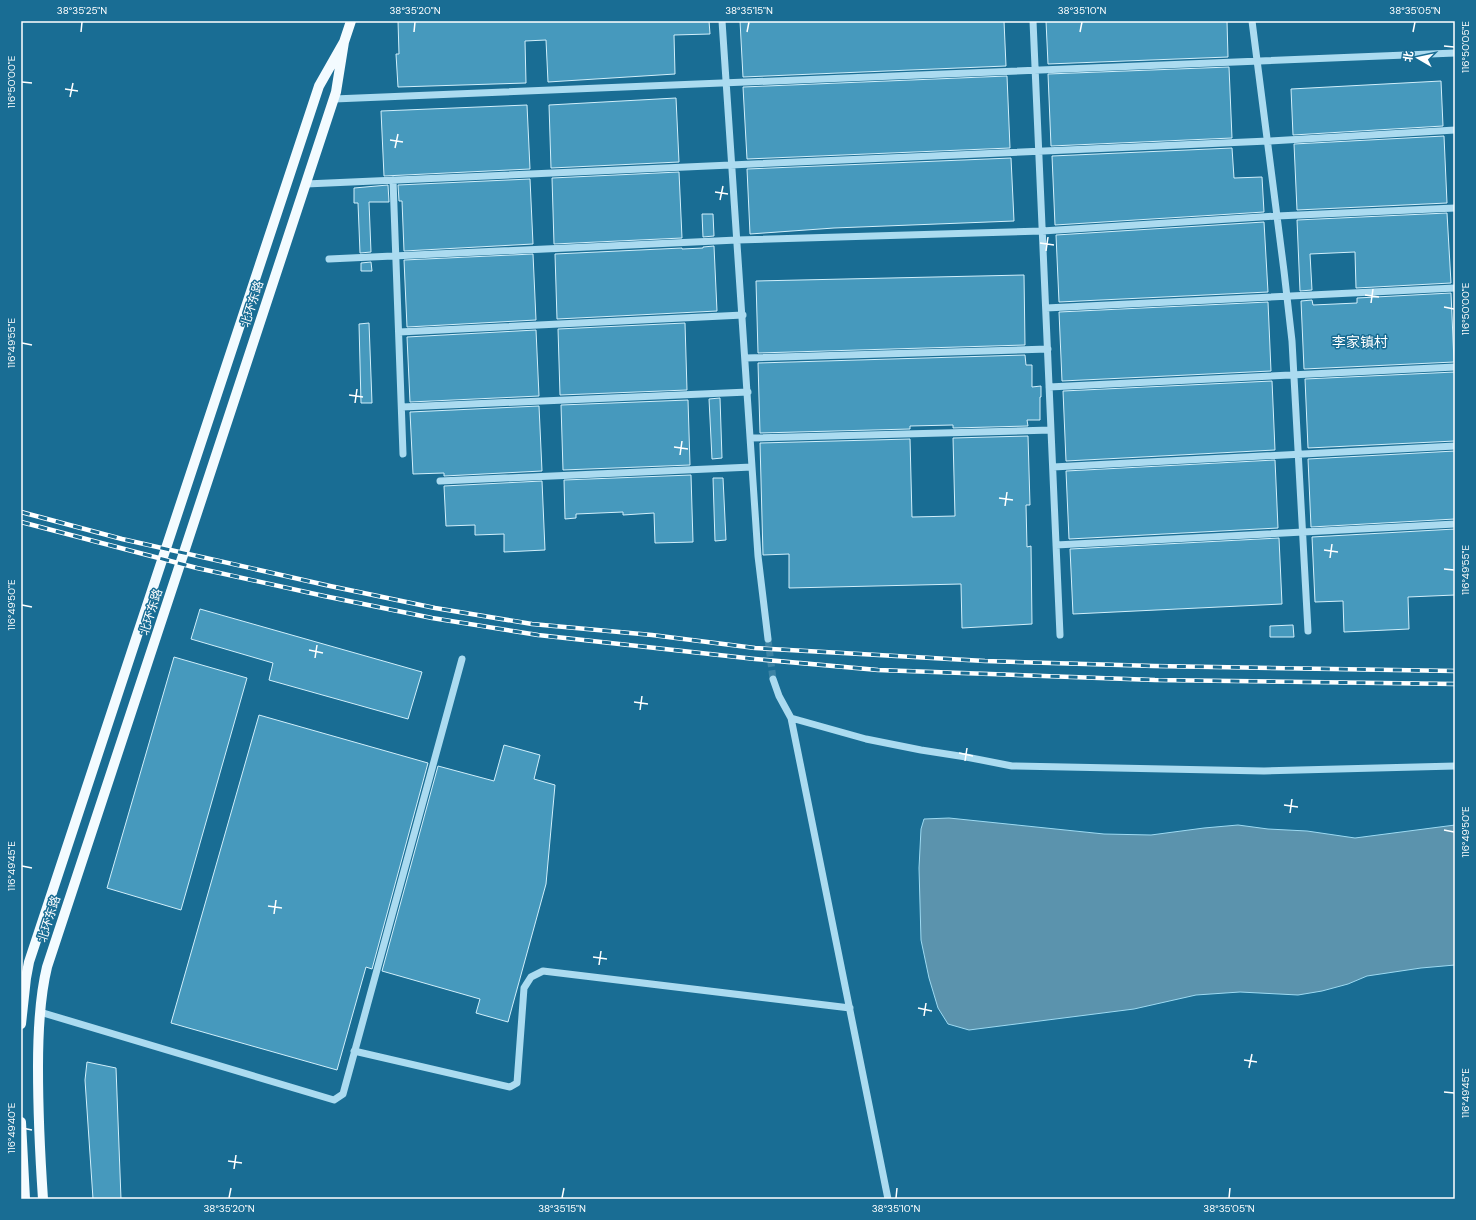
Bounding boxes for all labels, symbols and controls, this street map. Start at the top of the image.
text: 38°35'25"N [57,4,107,17]
text: 38°35'20"N [389,4,441,17]
text: 38°35'15"N [725,4,773,17]
text: 38°35'10"N [1058,4,1106,17]
text: 38°35'05"N [1389,4,1441,17]
text: 116°50'05"E [1459,21,1472,73]
north arrow [1398,38,1438,78]
text: 北 [1400,50,1416,63]
text: 116°50'00"E [5,55,18,108]
street label: 北环东路 [237,279,267,329]
text: 116°50'00"E [1459,282,1472,335]
text: 116°49'55"E [5,318,18,368]
district label: 李家镇村 [1332,333,1388,351]
text: 116°49'55"E [1459,545,1472,595]
text: 116°49'50"E [5,579,18,631]
street label: 北环东路 [136,587,166,637]
text: 116°49'50"E [1459,806,1472,858]
text: 116°49'45"E [5,841,18,891]
street label: 北环东路 [34,894,64,944]
text: 116°49'45"E [1459,1068,1472,1118]
text: 116°49'40"E [5,1102,18,1153]
text: 38°35'20"N [203,1202,255,1215]
text: 38°35'15"N [538,1202,586,1215]
text: 38°35'10"N [872,1202,920,1215]
text: 38°35'05"N [1203,1202,1255,1215]

